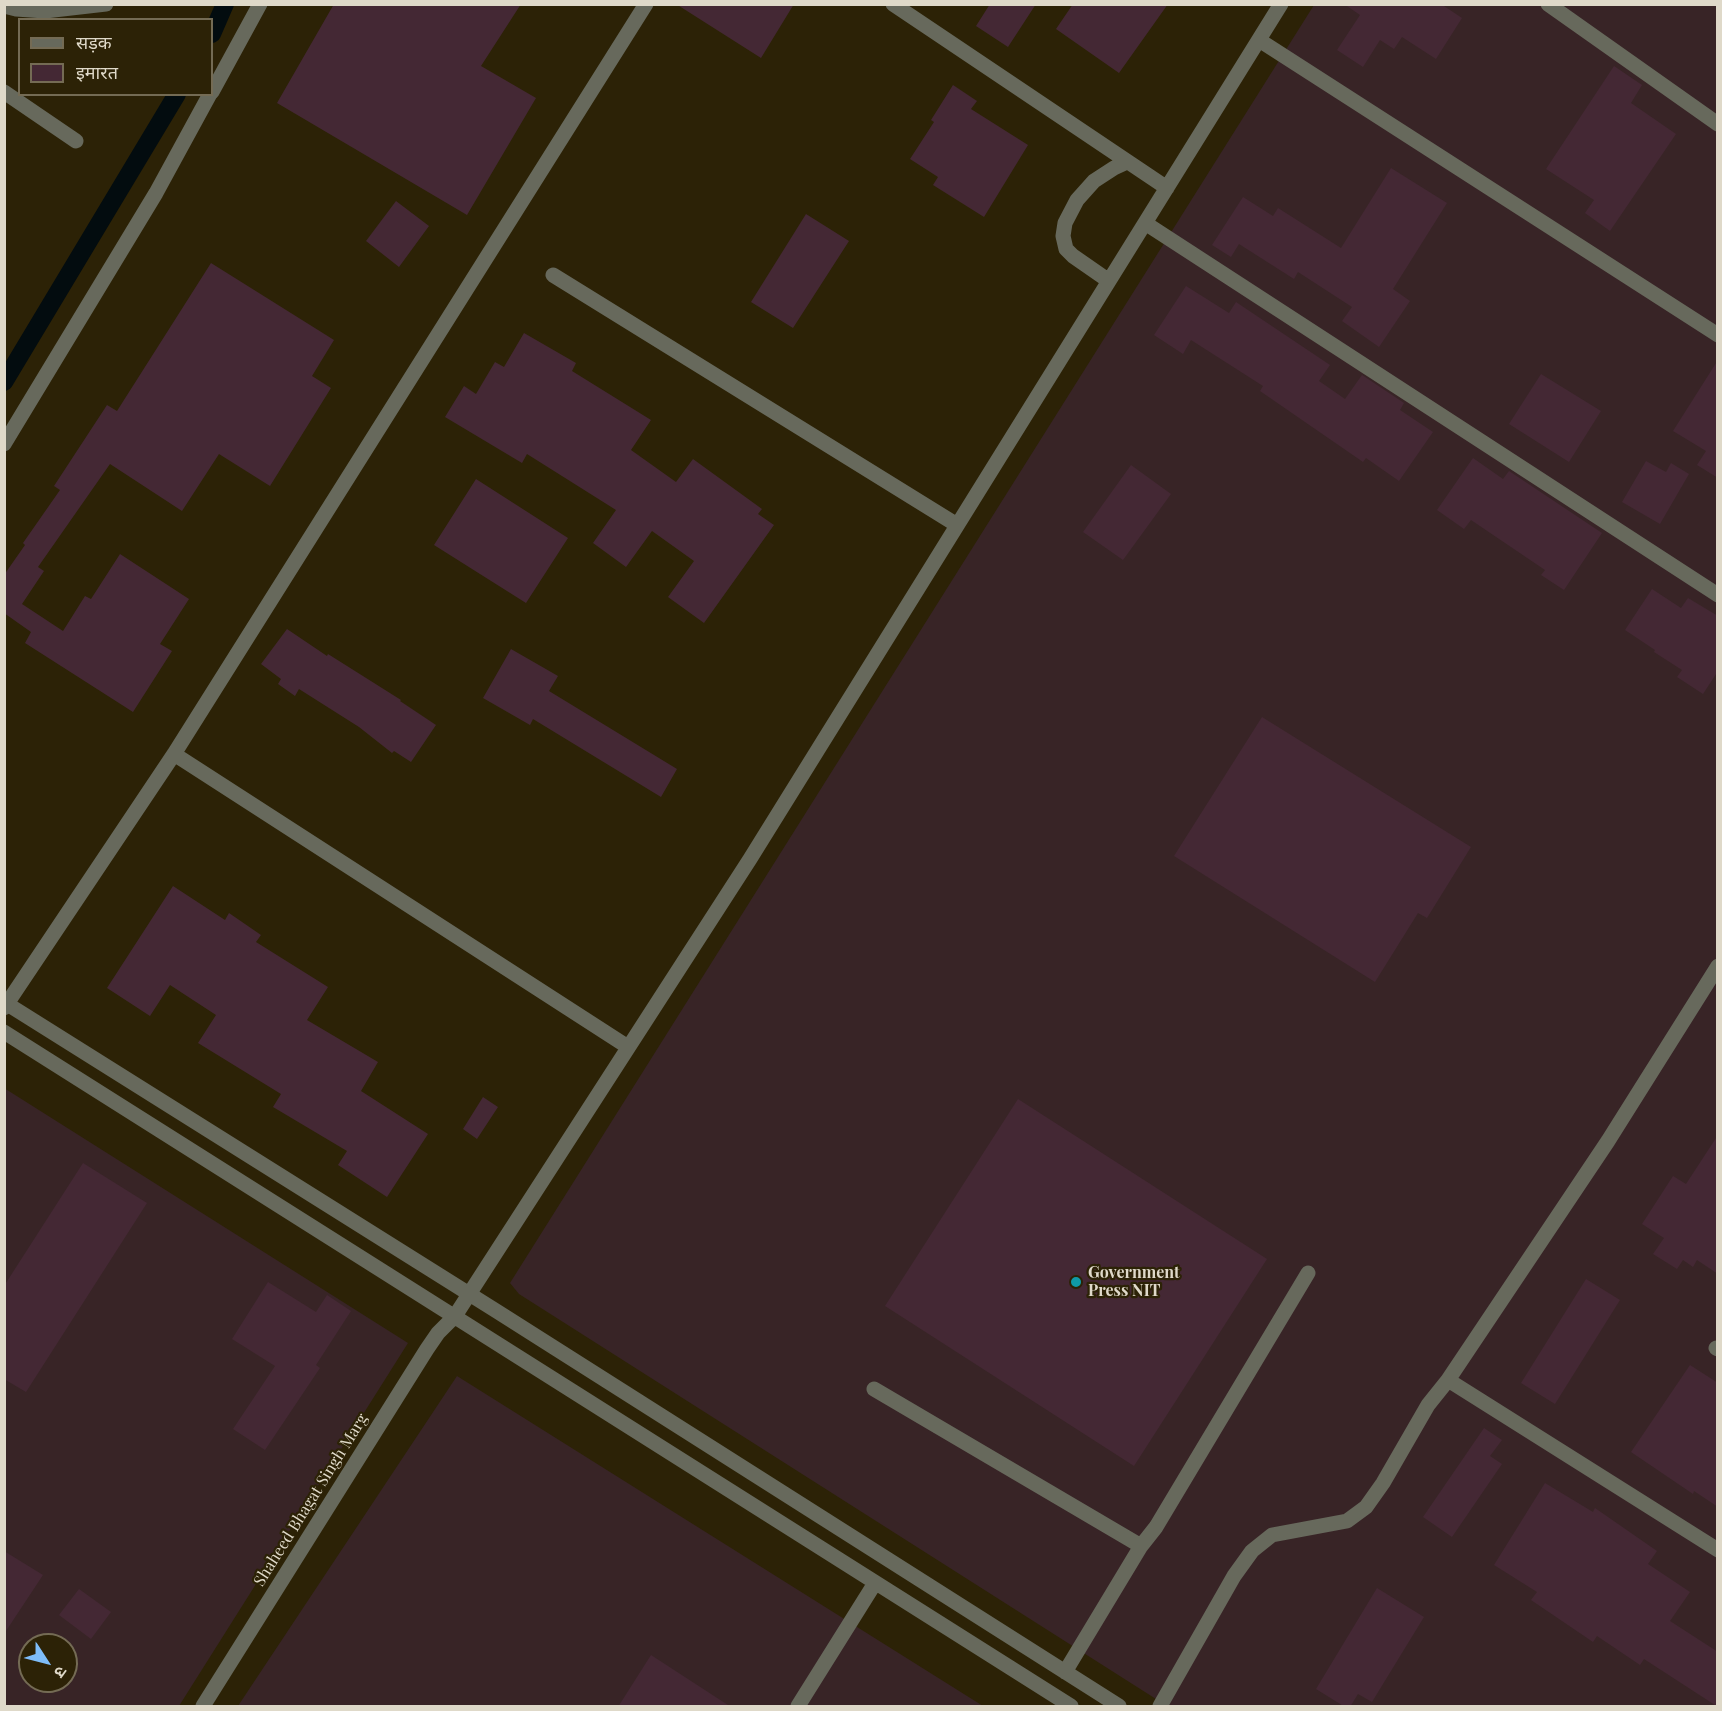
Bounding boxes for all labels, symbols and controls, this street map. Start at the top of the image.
legend [18,18,213,96]
text: सड़क [76,30,112,54]
text: इमारत [76,60,118,84]
place label: Government Press NIT [1088,1263,1180,1301]
marker: Government Press NIT [1069,1275,1083,1289]
street label: Shaheed Bhagat Singh Marg [250,1410,372,1590]
north arrow [18,1633,78,1693]
text: उ [50,1663,73,1683]

